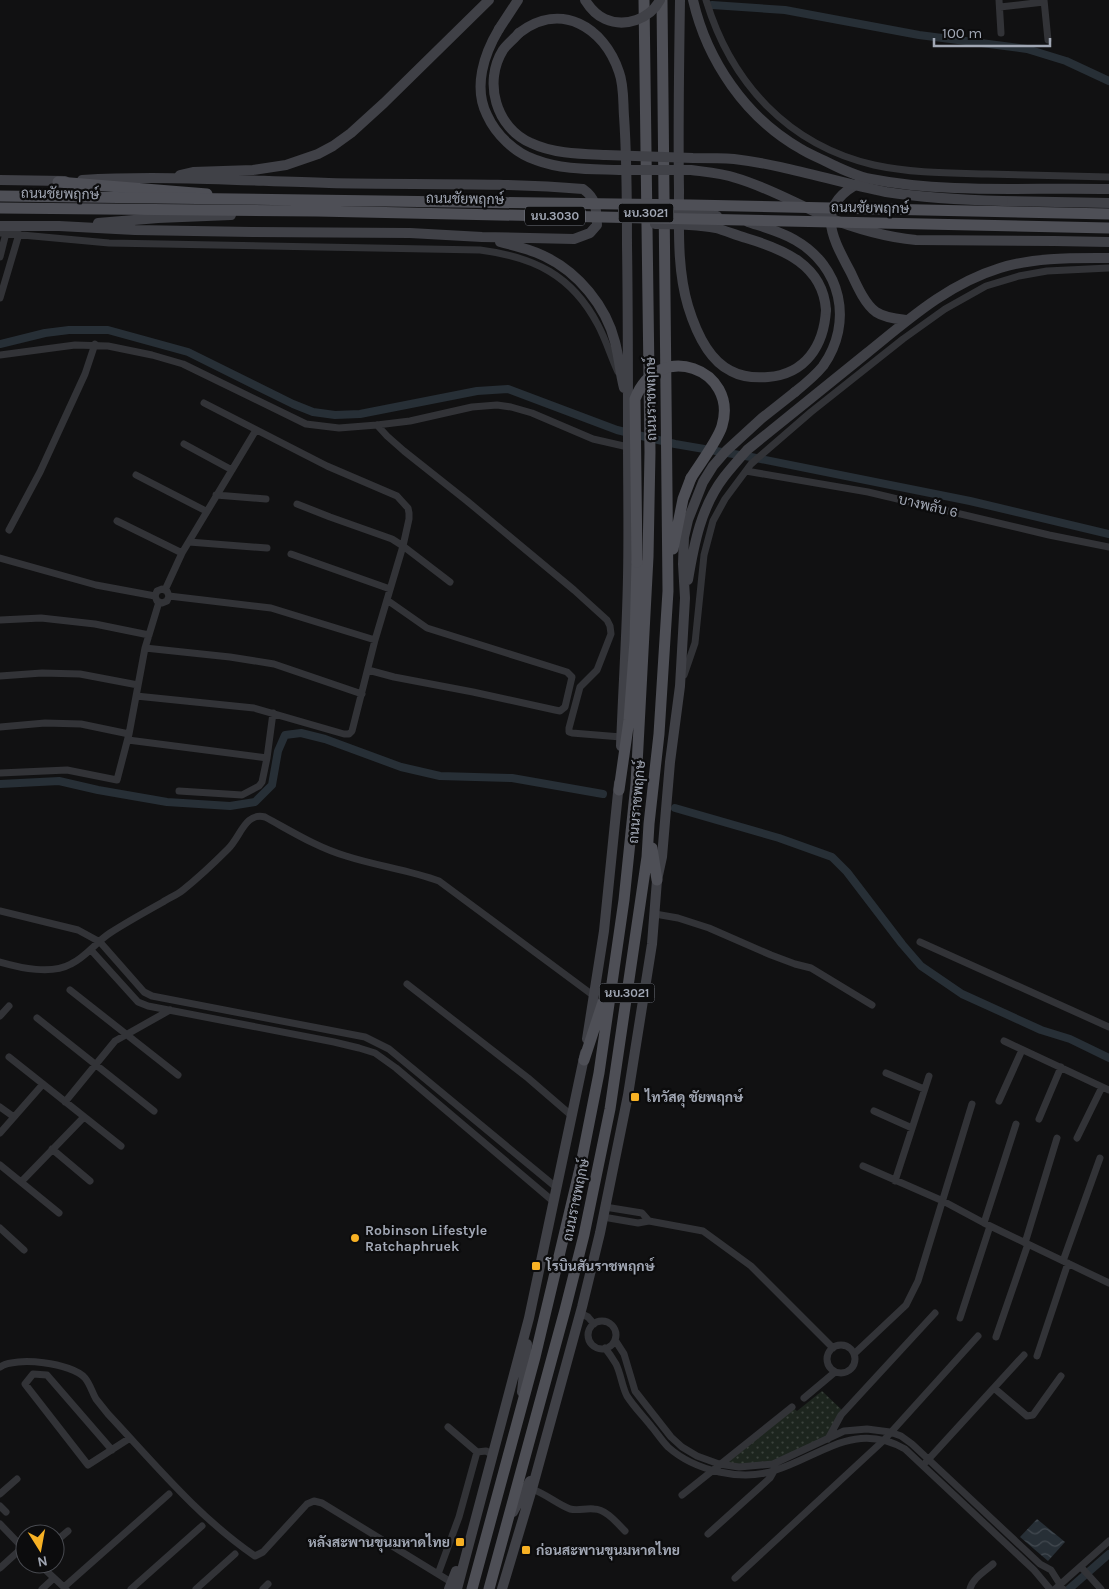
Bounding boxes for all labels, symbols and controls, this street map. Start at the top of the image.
scale bar [934,15,1050,47]
text: 100 m [942,24,982,42]
street label: ถนนชัยพฤกษ์ [21,184,100,203]
street label: ถนนชัยพฤกษ์ [426,189,505,208]
street label: ถนนชัยพฤกษ์ [831,198,910,217]
road number: นบ.3021 [618,204,674,222]
road number: นบ.3030 [525,207,585,226]
street label: ถนนราชพฤกษ์ [641,356,660,441]
street label: บางพลับ 6 [896,491,960,521]
street label: ถนนราชพฤกษ์ [624,759,649,844]
road number: นบ.3021 [600,984,654,1002]
place label: ไทวัสดุ ชัยพฤกษ์ [644,1087,744,1108]
marker: ไทวัสดุ ชัยพฤกษ์ [629,1091,641,1103]
street label: ถนนราชพฤกษ์ [558,1157,593,1243]
place label: Robinson Lifestyle Ratchaphruek [365,1222,487,1255]
marker: Robinson Lifestyle Ratchaphruek [349,1232,361,1244]
place label: โรบินสันราชพฤกษ์ [545,1256,656,1275]
marker: โรบินสันราชพฤกษ์ [530,1260,542,1272]
north arrow [15,1524,65,1574]
place label: หลังสะพานขุนมหาดไทย [308,1533,450,1553]
marker: หลังสะพานขุนมหาดไทย [454,1536,466,1548]
place label: ก่อนสะพานขุนมหาดไทย [536,1541,680,1561]
marker: ก่อนสะพานขุนมหาดไทย [520,1544,532,1556]
text: N [36,1552,49,1571]

